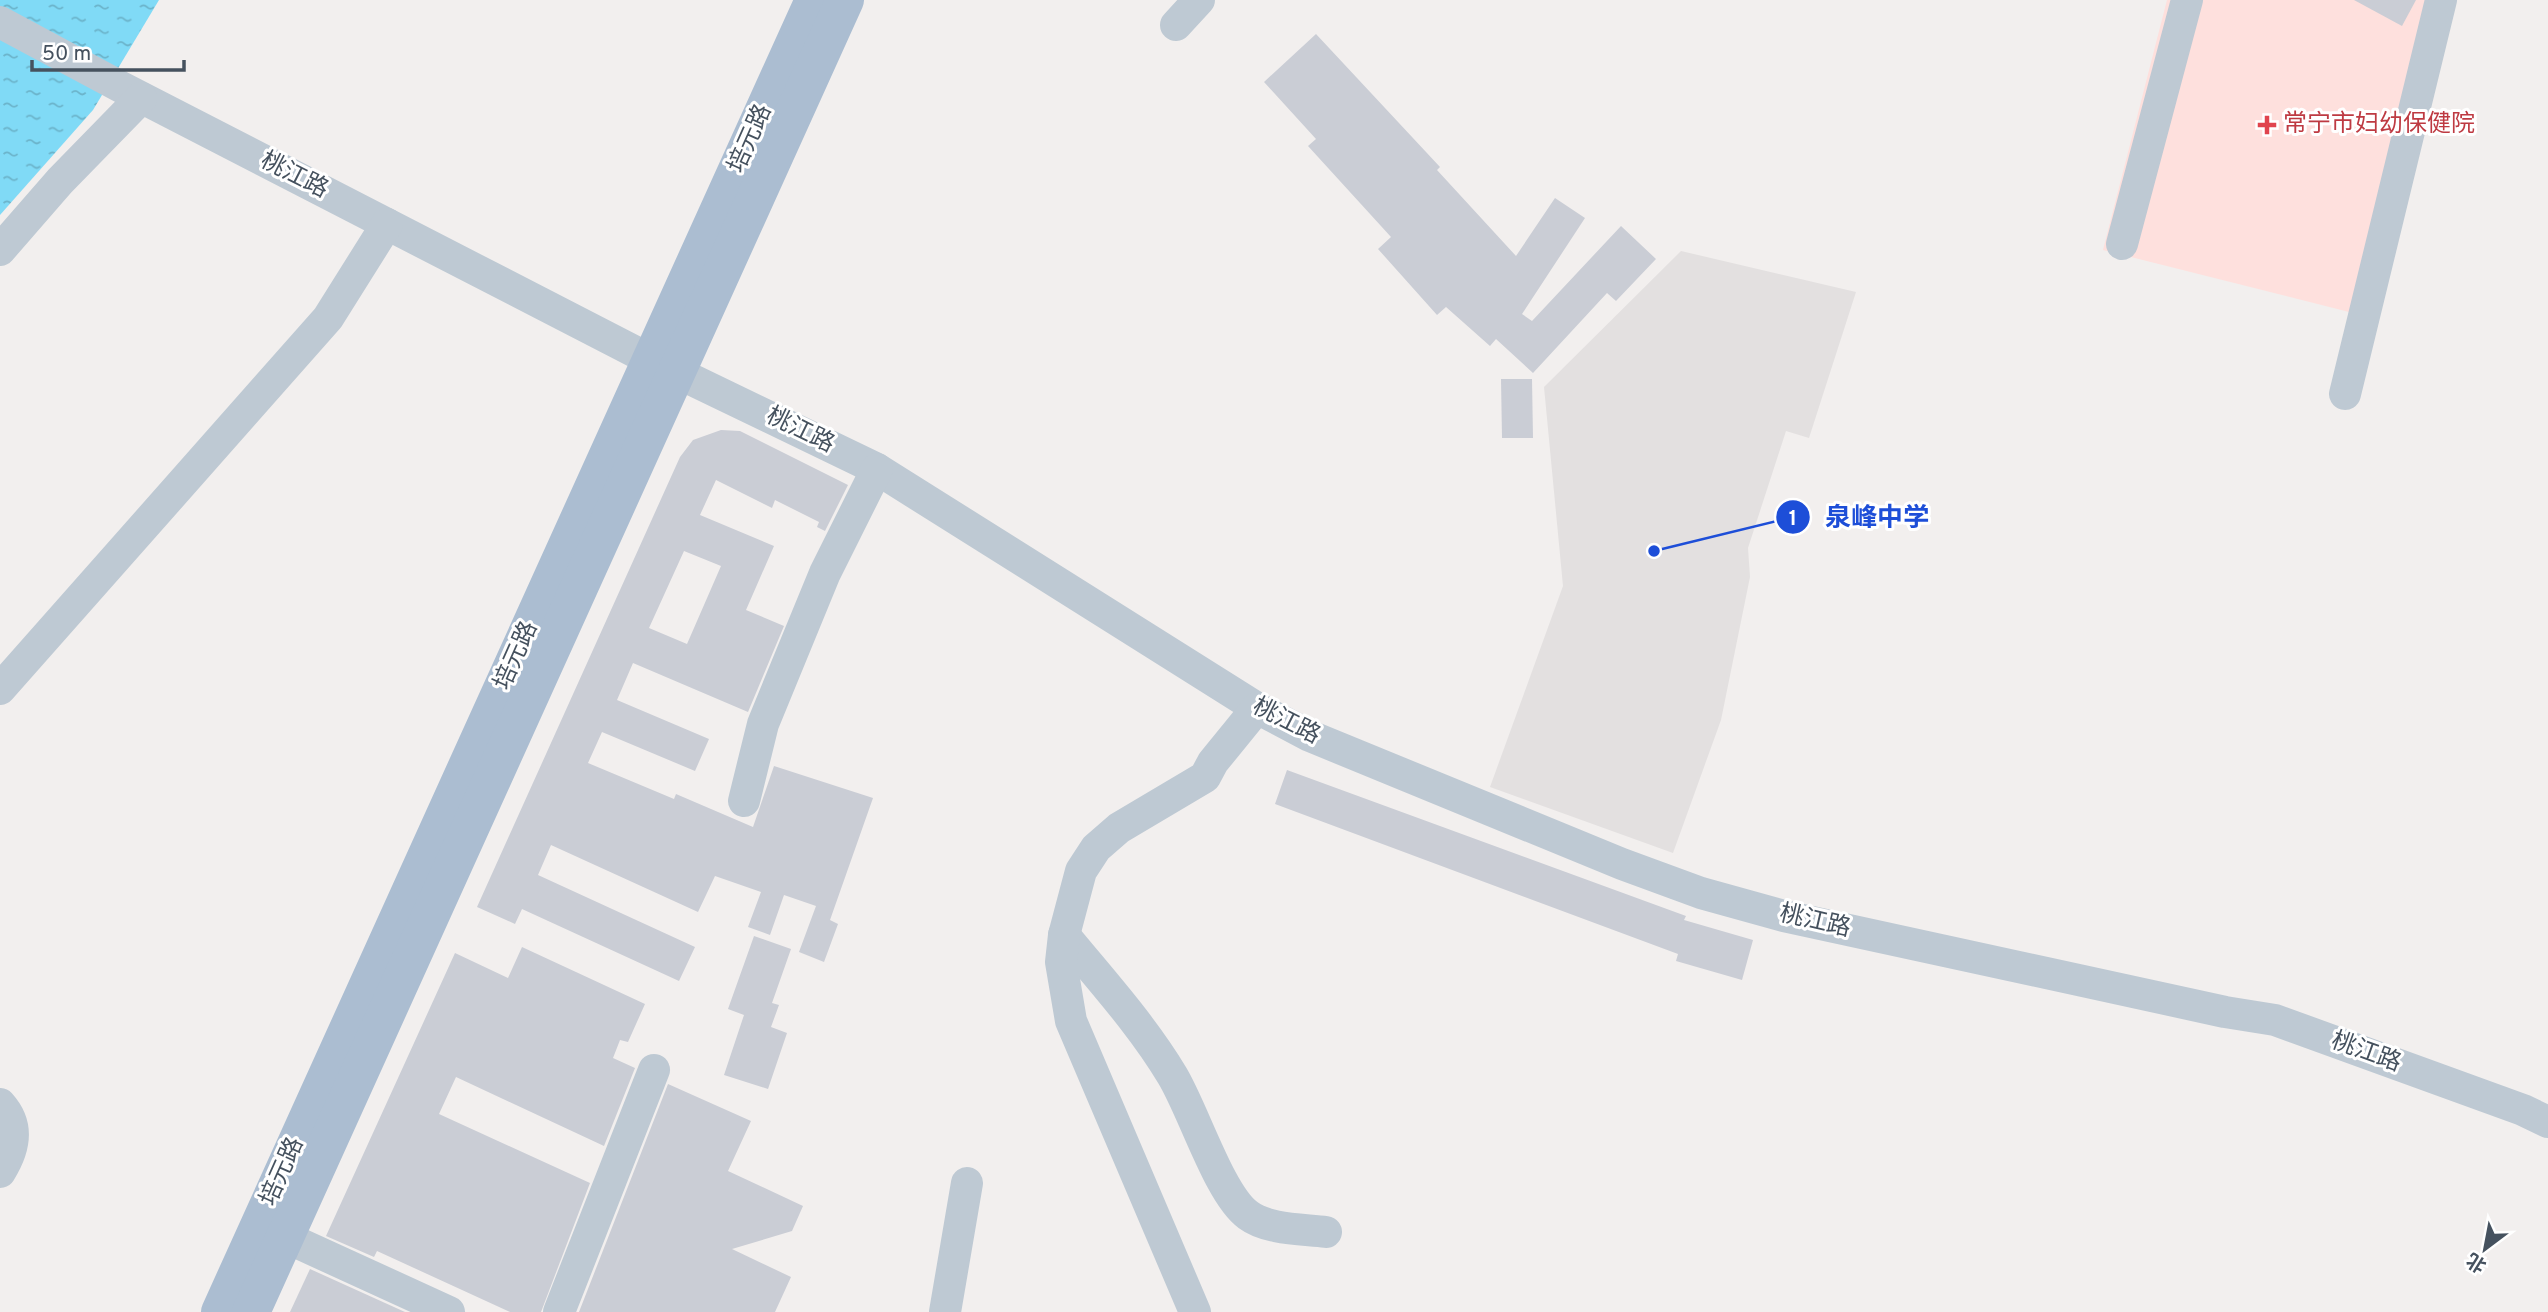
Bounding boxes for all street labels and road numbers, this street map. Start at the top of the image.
street label: 培元路 [723,100,779,178]
street label: 桃江路 [255,146,333,206]
street label: 桃江路 [761,402,839,460]
street label: 培元路 [489,617,545,695]
street label: 桃江路 [1247,692,1325,752]
street label: 桃江路 [1777,899,1853,945]
street label: 桃江路 [2327,1027,2405,1079]
street label: 培元路 [255,1133,311,1211]

